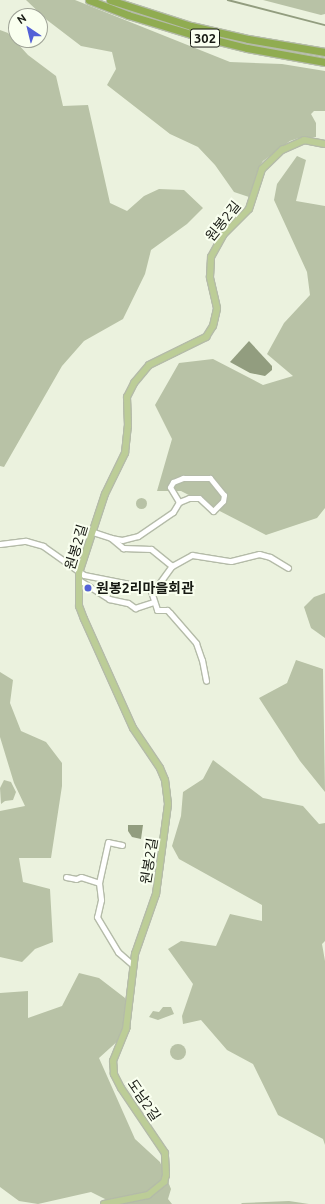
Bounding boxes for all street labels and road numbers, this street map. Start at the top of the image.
road number: 302 [190,27,220,49]
street label: 원봉2길 [202,198,244,244]
street label: 원봉2길 [61,522,91,572]
street label: 원봉2길 [137,837,161,885]
street label: 도남2길 [124,1076,164,1124]

